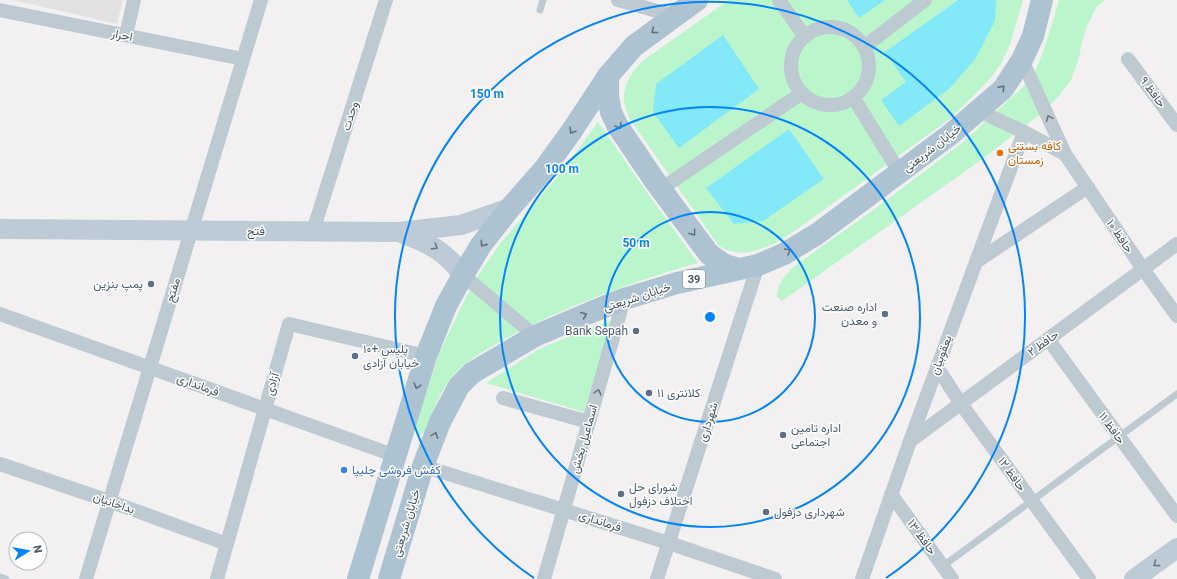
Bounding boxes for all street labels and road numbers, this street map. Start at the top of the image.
street label: احرار [109,26,134,45]
street label: حافظ ۹ [1137,74,1169,110]
street label: وحدت [339,99,362,133]
street label: خیابان شریعتی [900,121,965,176]
street label: حافظ ۱۰ [1104,217,1136,255]
street label: فتح [247,224,265,240]
road number: 39 [683,270,705,288]
street label: مفتح [163,276,185,305]
street label: خیابان شریعتی [601,280,673,315]
street label: حافظ ۲ [1025,327,1061,359]
street label: یعقوبیان [927,333,956,377]
street label: آزادی [262,370,283,397]
street label: فرمانداری [175,371,221,400]
street label: شهرداری [695,401,722,444]
street label: اسماعیل بخش [568,403,601,475]
street label: حافظ ۱۱ [1096,409,1128,447]
street label: حافظ ۱۲ [995,454,1029,494]
street label: خیابان شریعتی [389,487,424,559]
street label: بداخانیان [91,489,137,517]
street label: فرمانداری [577,508,623,535]
street label: حافظ ۱۳ [905,517,939,557]

